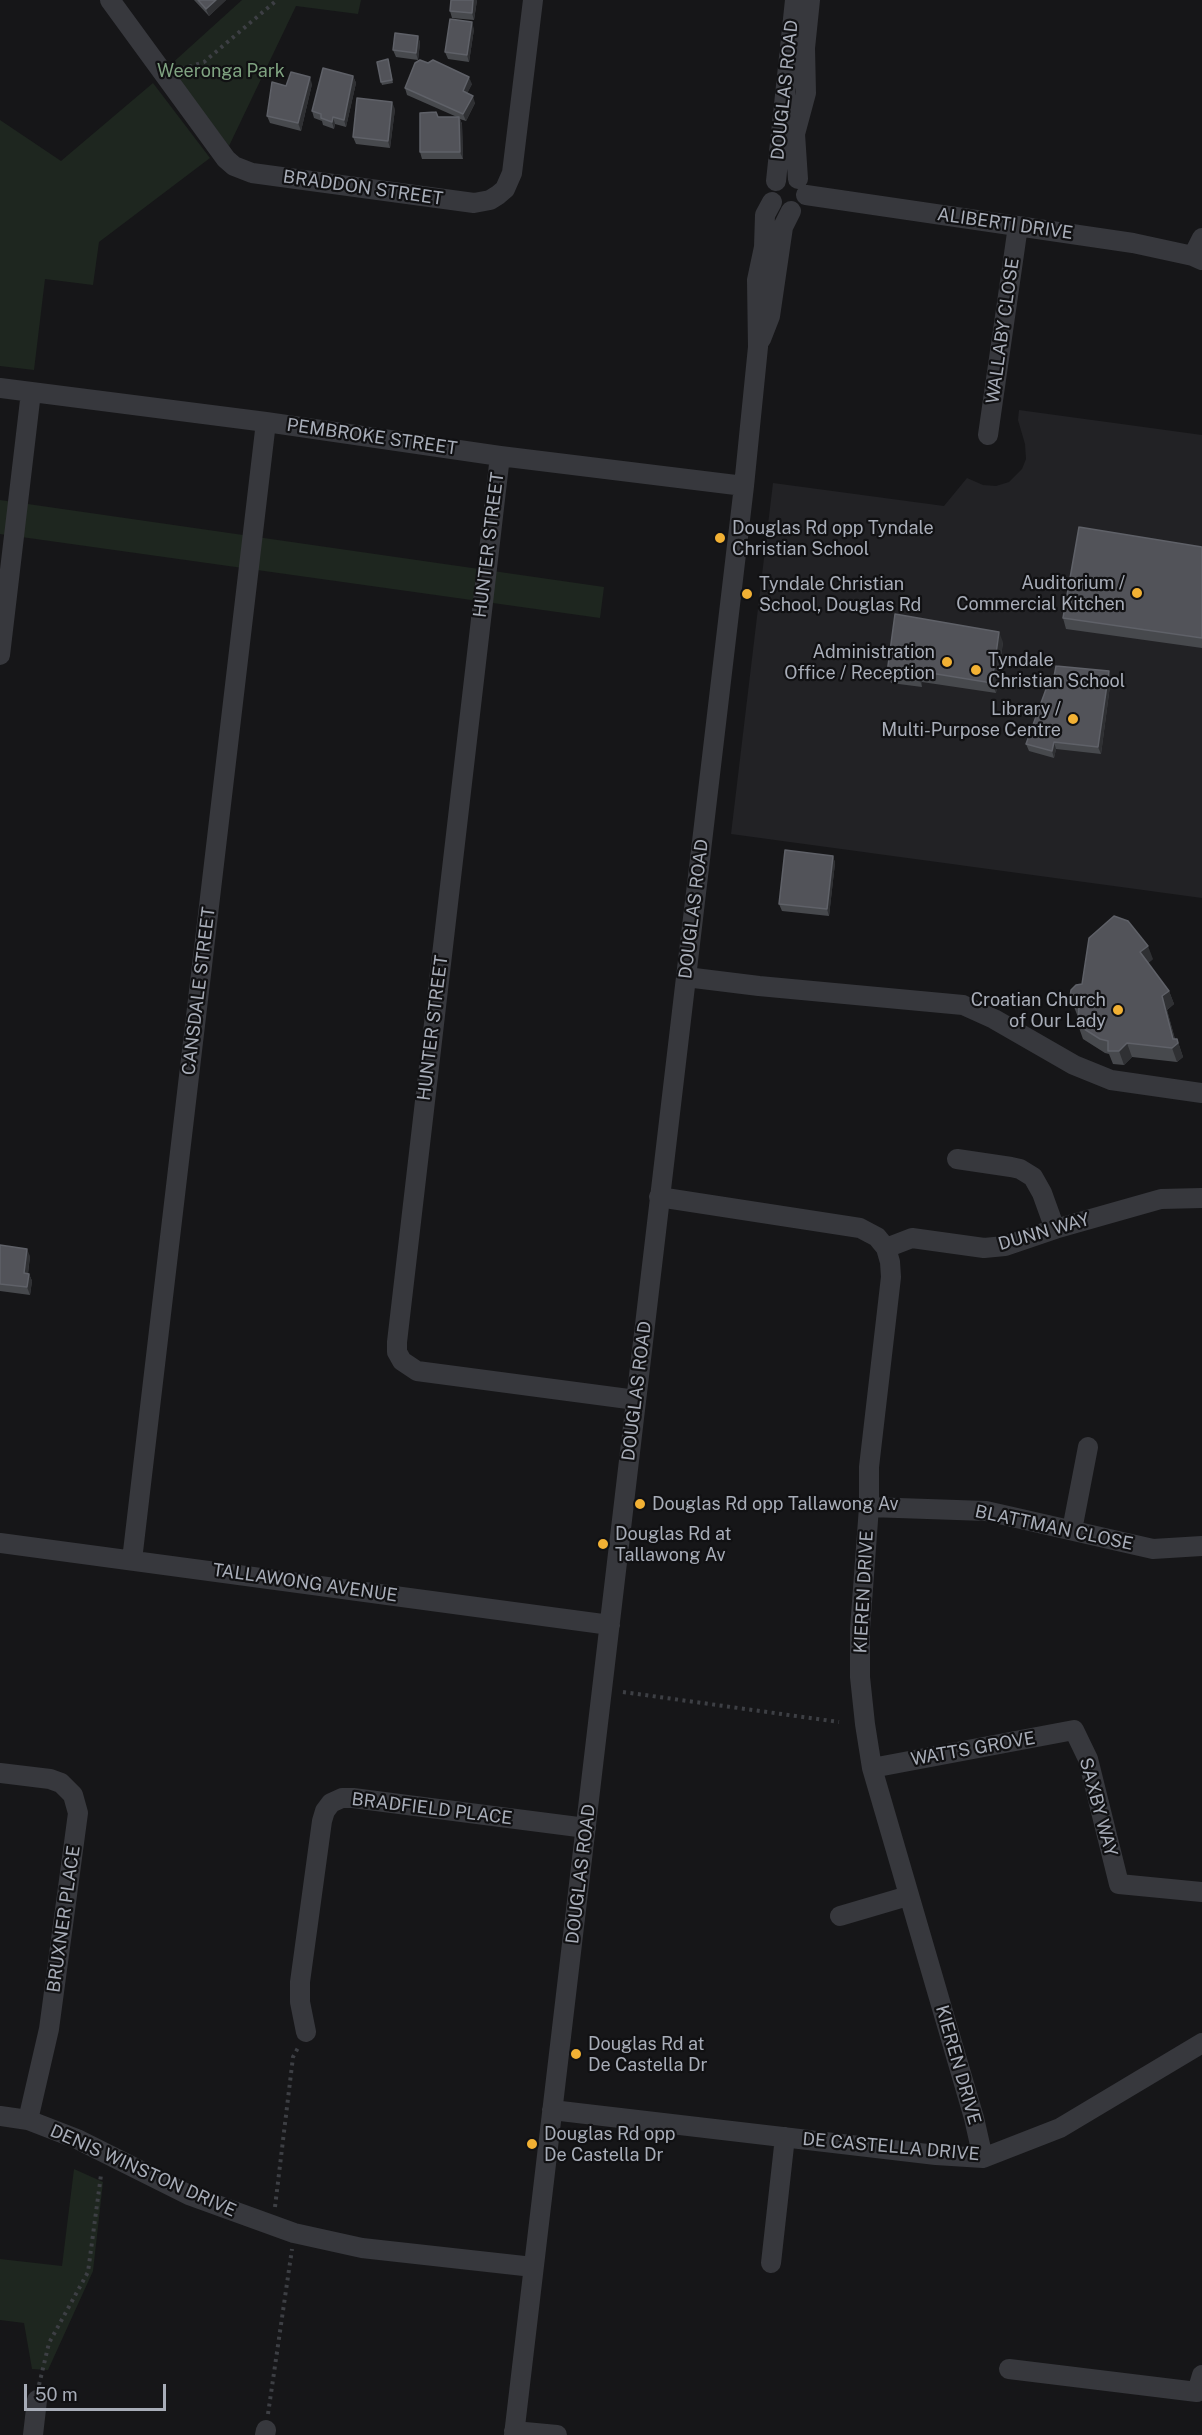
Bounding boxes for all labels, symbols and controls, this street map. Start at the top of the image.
street label: DOUGLAS ROAD [767,19,803,161]
park label: Weeronga Park [157,60,285,82]
street label: BRADDON STREET [282,166,444,210]
street label: ALIBERTI DRIVE [936,204,1074,244]
street label: WALLABY CLOSE [982,257,1024,405]
street label: PEMBROKE STREET [285,414,459,460]
street label: HUNTER STREET [469,471,509,619]
place label: Douglas Rd opp Tyndale Christian School [732,517,934,560]
marker: Douglas Rd opp Tyndale Christian School [713,531,727,545]
place label: Auditorium / Commercial Kitchen [956,572,1125,614]
place label: Tyndale Christian School, Douglas Rd [759,573,921,616]
marker: Auditorium / Commercial Kitchen [1130,586,1144,600]
marker: Tyndale Christian School, Douglas Rd [740,587,754,601]
place label: Administration Office / Reception [784,641,935,684]
place label: Tyndale Christian School [988,649,1125,692]
marker: Administration Office / Reception [940,655,954,669]
marker: Tyndale Christian School [969,663,983,677]
place label: Library / Multi-Purpose Centre [881,698,1061,740]
marker: Library / Multi-Purpose Centre [1066,712,1080,726]
street label: DOUGLAS ROAD [675,838,713,980]
street label: CANSDALE STREET [178,906,220,1076]
street label: HUNTER STREET [413,954,453,1102]
place label: Croatian Church of Our Lady [971,989,1106,1032]
marker: Croatian Church of Our Lady [1111,1003,1125,1017]
street label: DUNN WAY [996,1209,1092,1255]
street label: DOUGLAS ROAD [618,1320,656,1462]
place label: Douglas Rd opp Tallawong Av [652,1493,898,1515]
marker: Douglas Rd opp Tallawong Av [633,1497,647,1511]
street label: BLATTMAN CLOSE [973,1501,1135,1555]
place label: Douglas Rd at Tallawong Av [615,1523,732,1565]
street label: KIEREN DRIVE [850,1530,878,1654]
marker: Douglas Rd at Tallawong Av [596,1537,610,1551]
street label: TALLAWONG AVENUE [211,1559,399,1607]
street label: WATTS GROVE [909,1727,1037,1771]
street label: SAXBY WAY [1074,1755,1122,1859]
street label: BRADFIELD PLACE [350,1788,514,1830]
street label: DOUGLAS ROAD [562,1803,600,1945]
street label: BRUXNER PLACE [43,1844,85,1994]
street label: KIEREN DRIVE [931,2003,985,2127]
place label: Douglas Rd at De Castella Dr [588,2033,707,2076]
marker: Douglas Rd at De Castella Dr [569,2047,583,2061]
street label: DENIS WINSTON DRIVE [47,2120,239,2222]
place label: Douglas Rd opp De Castella Dr [544,2123,676,2166]
street label: DE CASTELLA DRIVE [802,2128,980,2166]
marker: Douglas Rd opp De Castella Dr [525,2137,539,2151]
scale bar [27,2372,170,2410]
text: 50 m [35,2384,78,2405]

